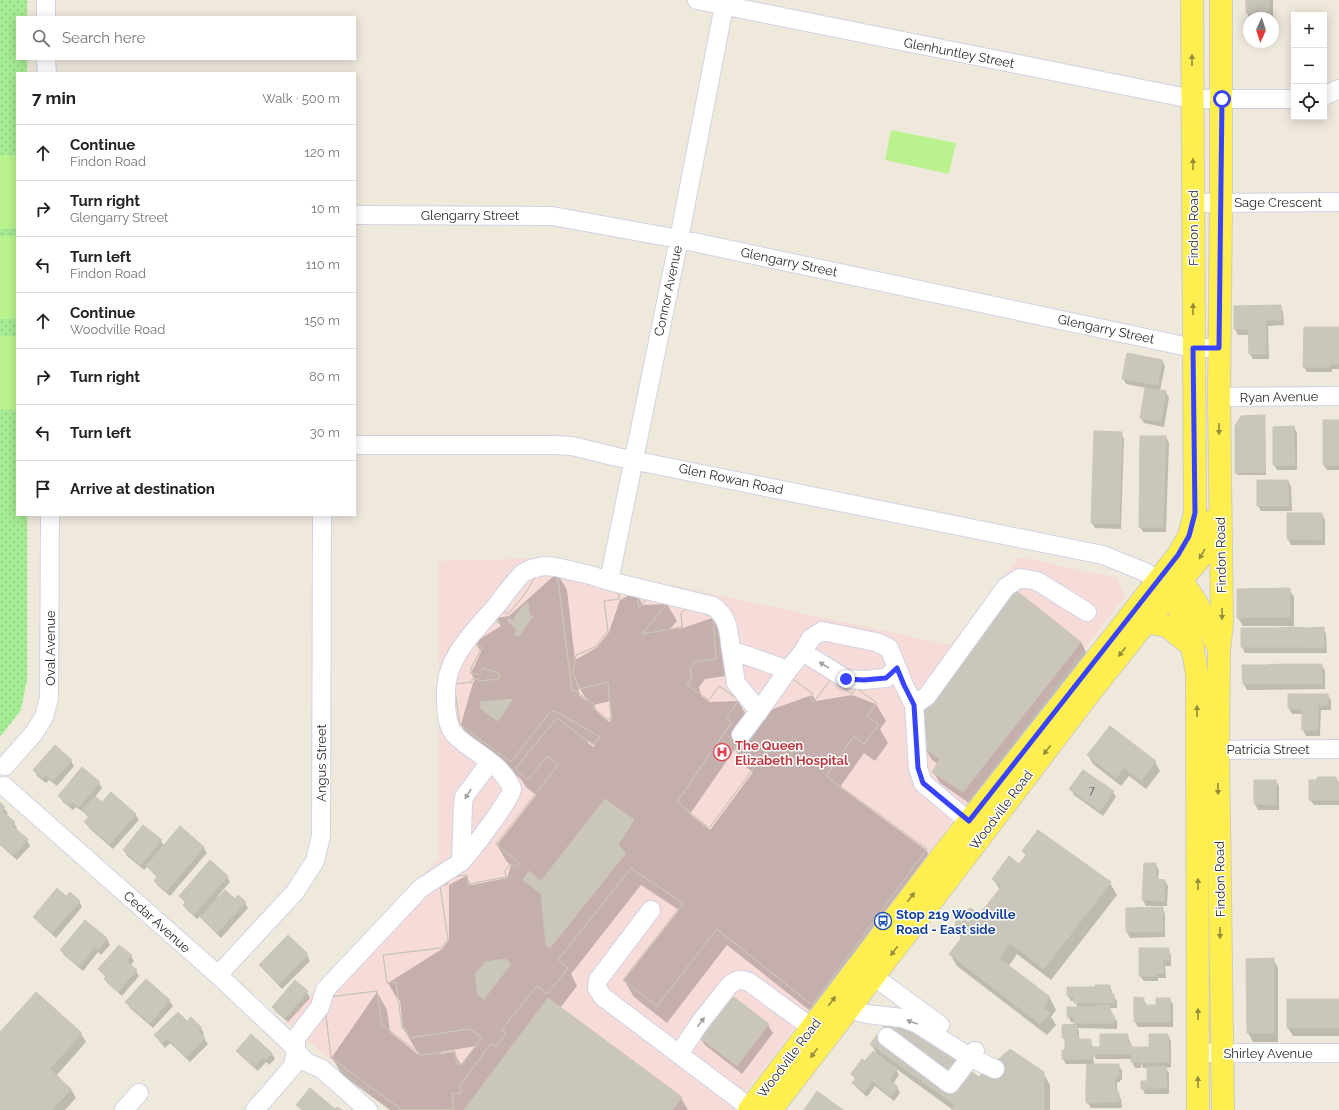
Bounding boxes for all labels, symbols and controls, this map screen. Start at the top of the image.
north arrow [1243,12,1279,48]
map controls [1291,12,1327,120]
button: + [1291,12,1327,48]
search box [16,16,356,60]
icon: search [30,27,52,49]
text: Search here [62,29,145,47]
street label: Glenhuntley Street [902,35,1016,71]
button: − [1291,48,1327,84]
one-way arrow [1189,53,1195,66]
button: locate [1291,84,1327,120]
text: 7 min [32,88,76,108]
route start [1213,90,1231,108]
text: Walk · 500 m [262,91,340,106]
text: Continue [70,136,135,154]
icon: ahead [32,142,54,164]
text: 120 m [304,145,340,160]
text: Findon Road [70,154,146,169]
one-way arrow [1190,157,1196,170]
street label: Findon Road [1186,190,1201,266]
text: Turn right [70,192,140,210]
street label: Sage Crescent [1234,195,1322,210]
icon: right [32,198,54,220]
text: 10 m [311,201,340,216]
street label: Glengarry Street [421,208,520,223]
text: Glengarry Street [70,210,168,225]
street label: Connor Avenue [651,244,685,338]
street label: Glengarry Street [739,244,839,280]
text: Turn left [70,248,131,266]
icon: left [32,254,54,276]
text: 110 m [306,257,340,272]
text: Findon Road [70,266,146,281]
one-way arrow [1190,302,1196,315]
text: Continue [70,304,135,322]
icon: ahead [32,310,54,332]
street label: Glengarry Street [1056,311,1156,347]
text: 150 m [304,313,340,328]
text: Woodville Road [70,322,165,337]
icon: right [32,366,54,388]
text: Turn right [70,368,140,386]
text: 80 m [309,369,340,384]
street label: Ryan Avenue [1240,389,1319,405]
icon: left [32,422,54,444]
one-way arrow [1216,423,1223,435]
text: Turn left [70,424,131,442]
text: 30 m [310,425,340,440]
street label: Glen Rowan Road [677,461,785,497]
icon: arrive [32,478,54,500]
text: Arrive at destination [70,480,215,498]
street label: Findon Road [1213,517,1229,593]
one-way arrow [1198,548,1205,560]
one-way arrow [1218,608,1225,620]
street label: Oval Avenue [43,610,58,686]
one-way arrow [1118,647,1127,658]
one-way arrow [818,662,830,669]
route end [837,670,855,688]
one-way arrow [1194,704,1200,717]
street label: Angus Street [314,723,329,802]
place label: The Queen Elizabeth Hospital [735,738,849,768]
hospital icon: The Queen Elizabeth Hospital [712,742,732,762]
street label: Patricia Street [1226,742,1310,757]
one-way arrow [1042,744,1051,755]
street label: Woodville Road [966,767,1036,853]
one-way arrow [1215,783,1221,796]
house number: 7 [1089,784,1095,797]
one-way arrow [464,788,471,799]
street label: Findon Road [1212,841,1228,917]
one-way arrow [1195,877,1201,890]
street label: Cedar Avenue [121,888,194,956]
one-way arrow [906,892,915,903]
place label: Stop 219 Woodville Road - East side [896,907,1016,937]
bus stop icon: Stop 219 Woodville Road - East side [873,911,893,931]
one-way arrow [1217,927,1224,939]
one-way arrow [890,945,898,956]
one-way arrow [828,996,836,1006]
one-way arrow [1195,1007,1201,1020]
street label: Woodville Road [754,1015,824,1101]
one-way arrow [697,1016,705,1027]
one-way arrow [906,1019,918,1025]
street label: Shirley Avenue [1223,1046,1313,1061]
one-way arrow [810,1048,818,1058]
one-way arrow [1195,1075,1201,1088]

